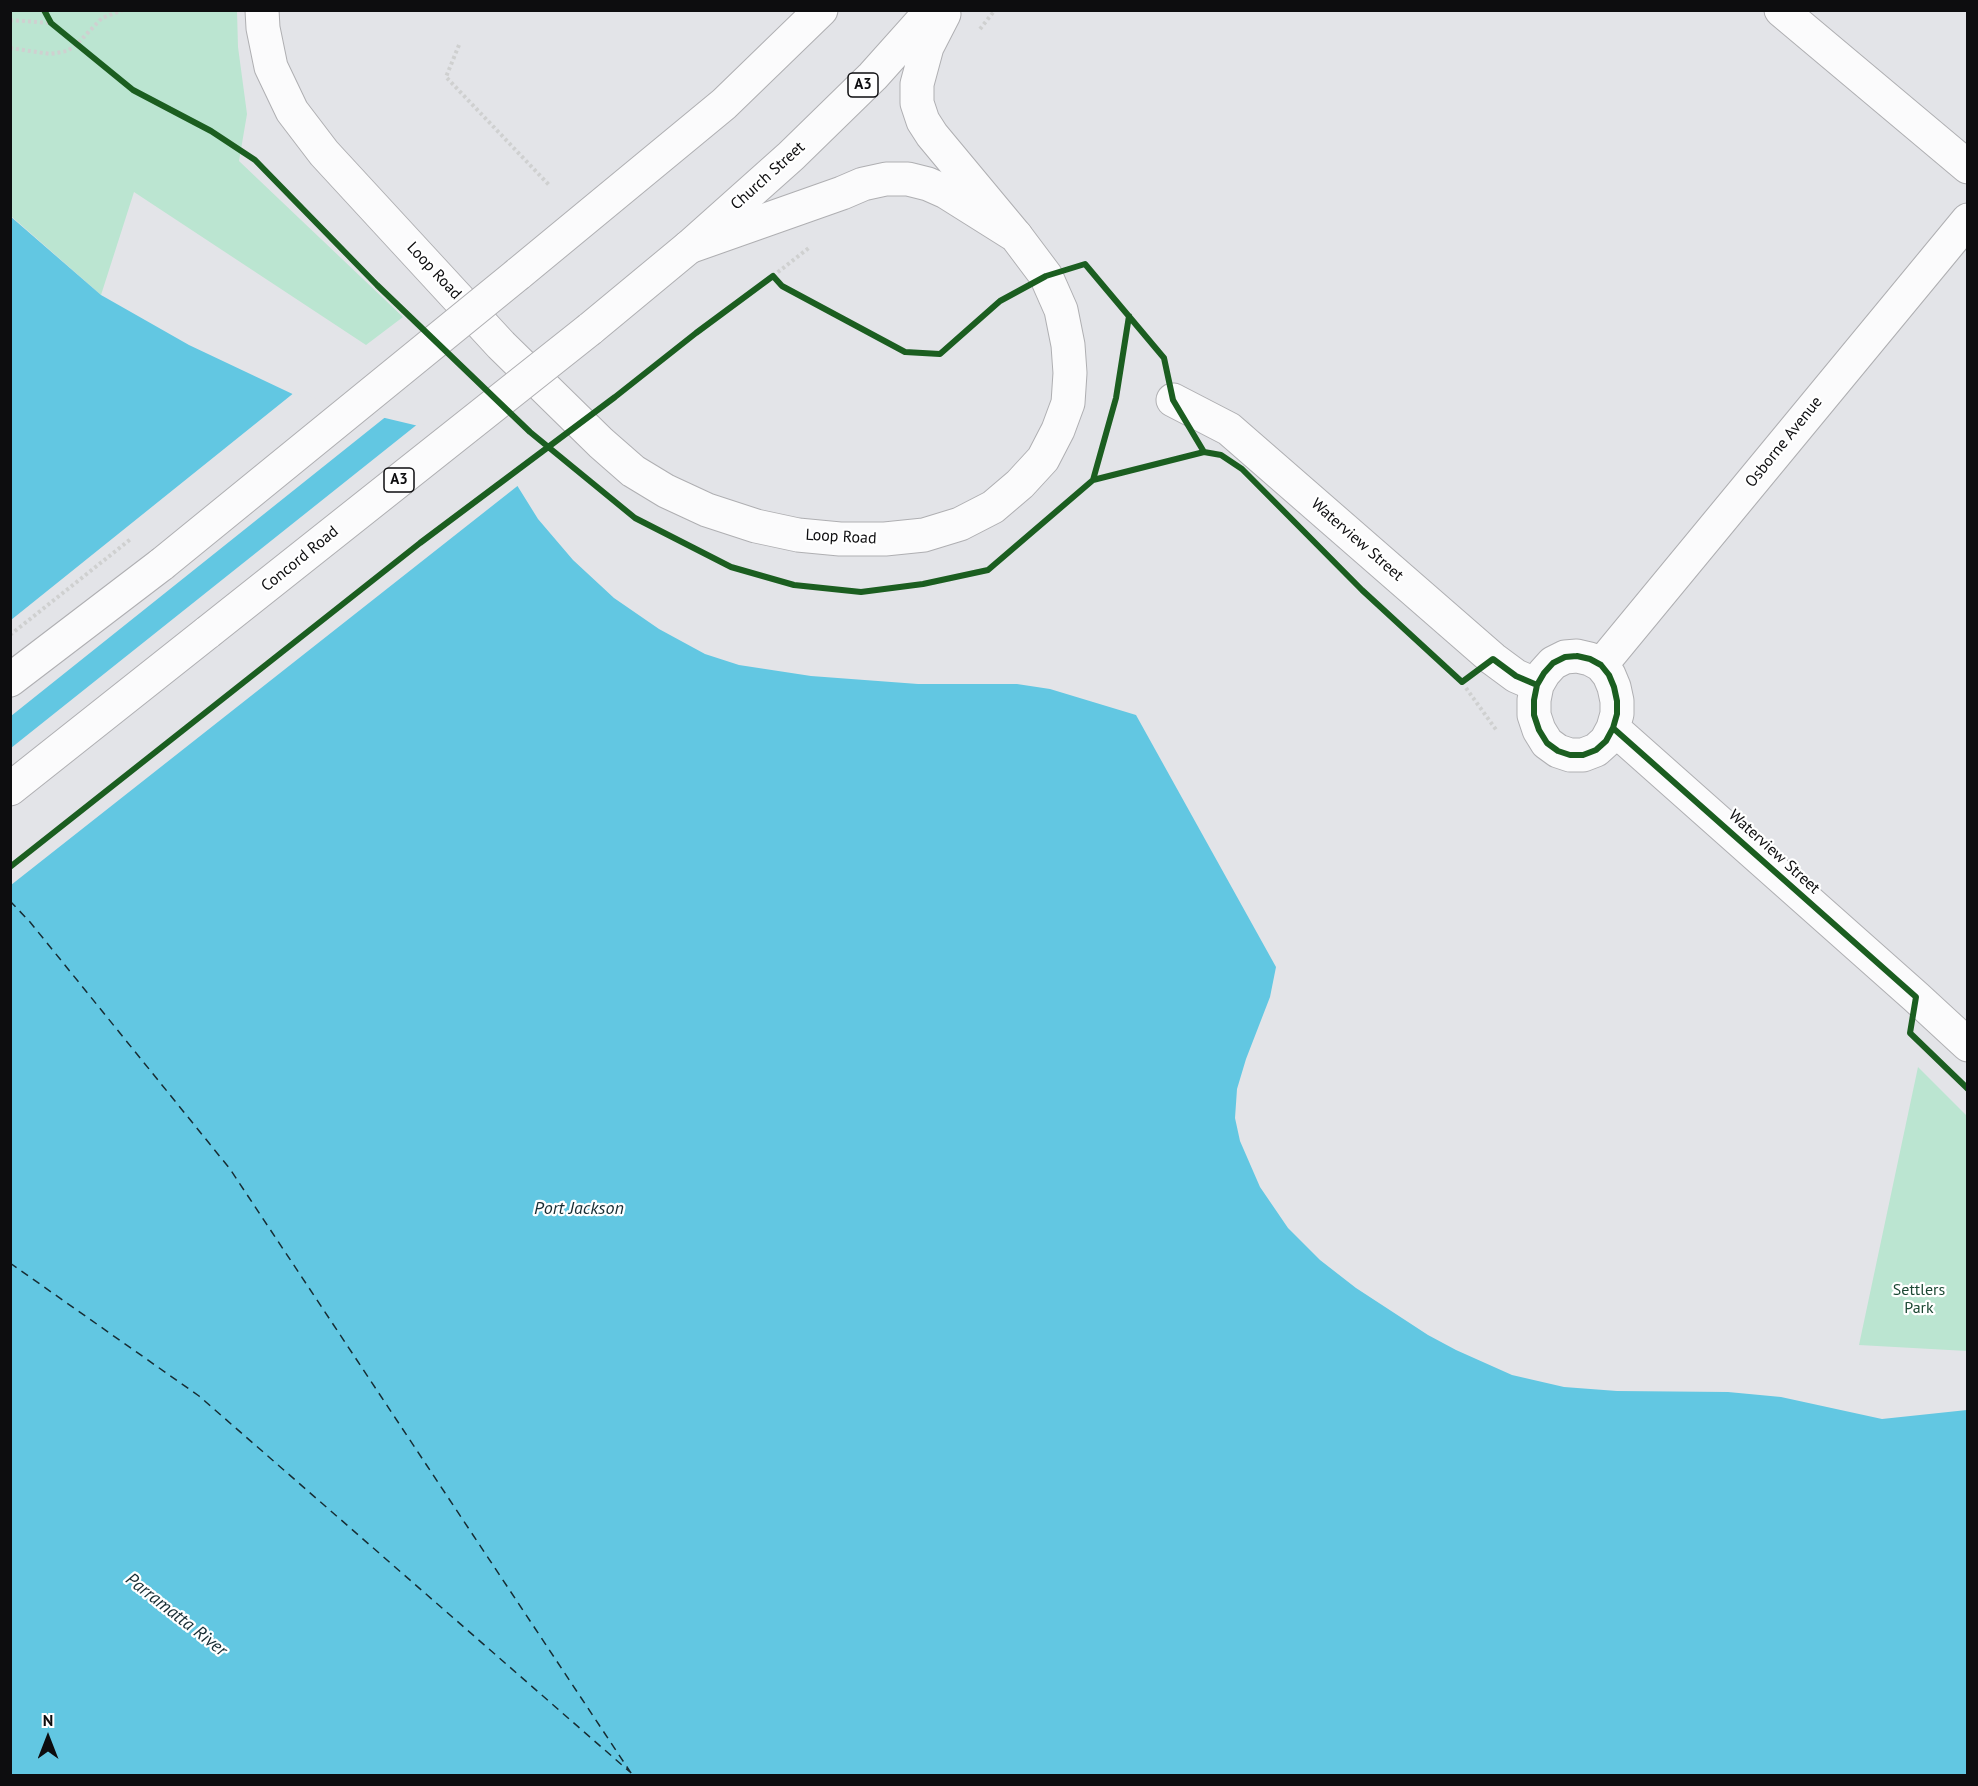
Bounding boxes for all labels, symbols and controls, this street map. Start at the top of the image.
road number: A3 [848,73,878,97]
street label: Church Street [727,138,809,214]
street label: Loop Road [403,238,465,304]
street label: Osborne Avenue [1741,393,1827,491]
road number: A3 [384,468,414,492]
street label: Waterview Street [1307,495,1407,585]
street label: Concord Road [258,522,342,596]
street label: Loop Road [805,526,877,548]
street label: Waterview Street [1724,806,1824,898]
water label: Port Jackson [534,1198,624,1220]
park label: Settlers Park [1893,1280,1945,1318]
water label: Parramatta River [121,1569,231,1661]
north arrow [18,1708,78,1768]
text: N [43,1710,53,1730]

